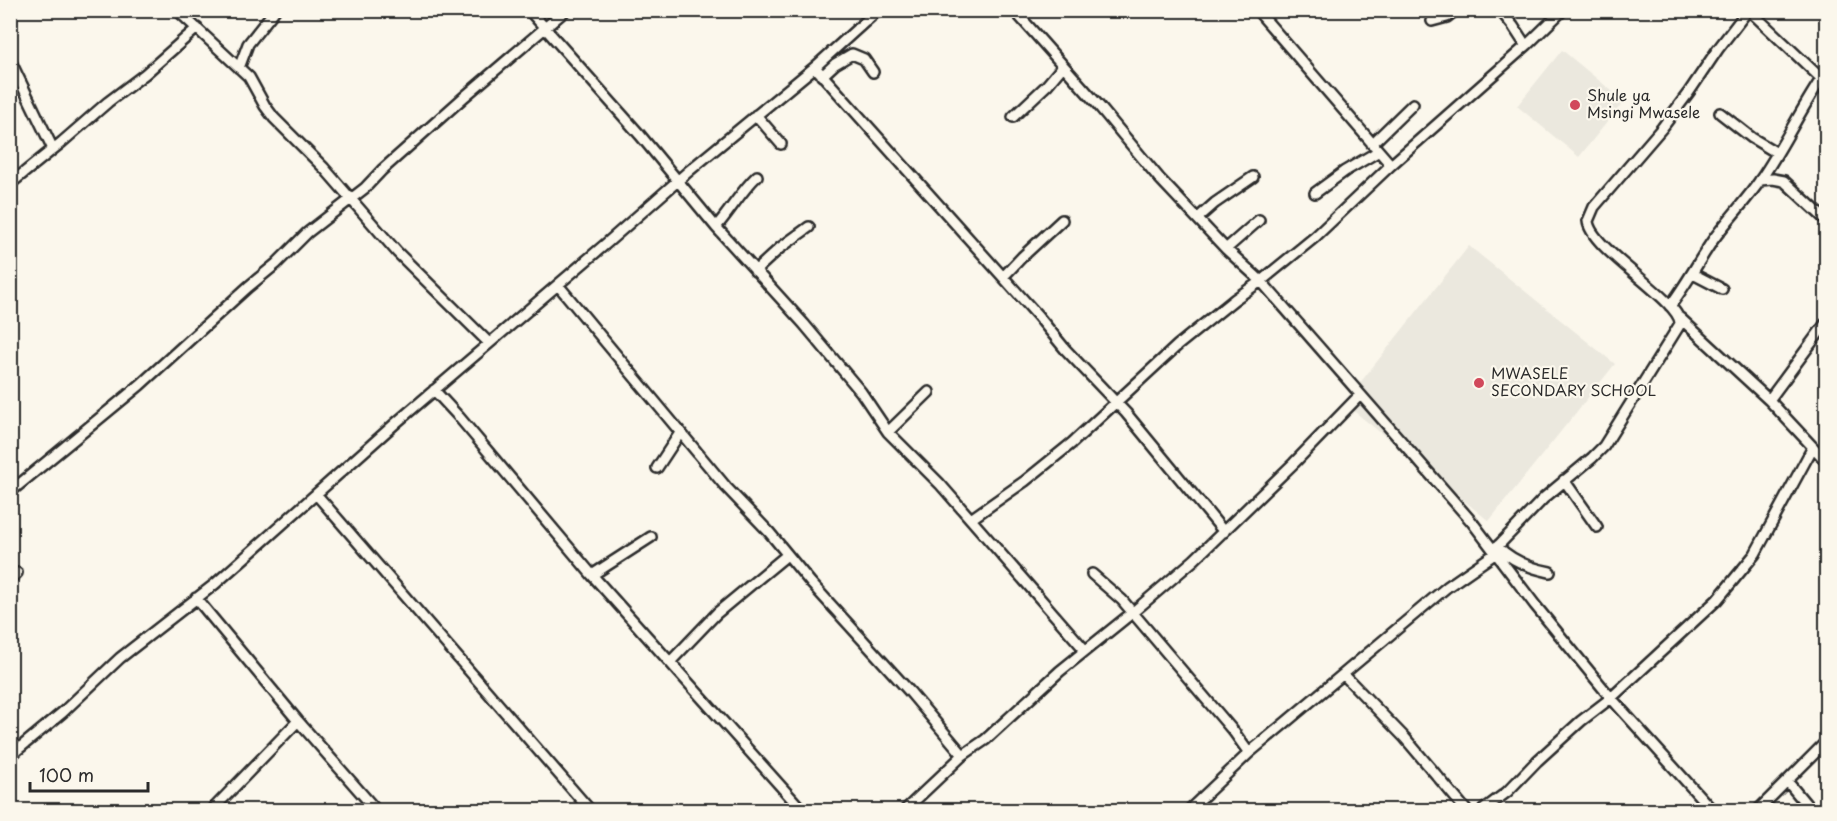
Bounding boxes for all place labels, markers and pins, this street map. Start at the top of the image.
place label: Shule ya Msingi Mwasele [1587,83,1700,123]
marker: Shule ya Msingi Mwasele [1568,98,1582,112]
place label: MWASELE SECONDARY SCHOOL [1491,361,1657,401]
marker: MWASELE SECONDARY SCHOOL [1472,376,1486,390]

